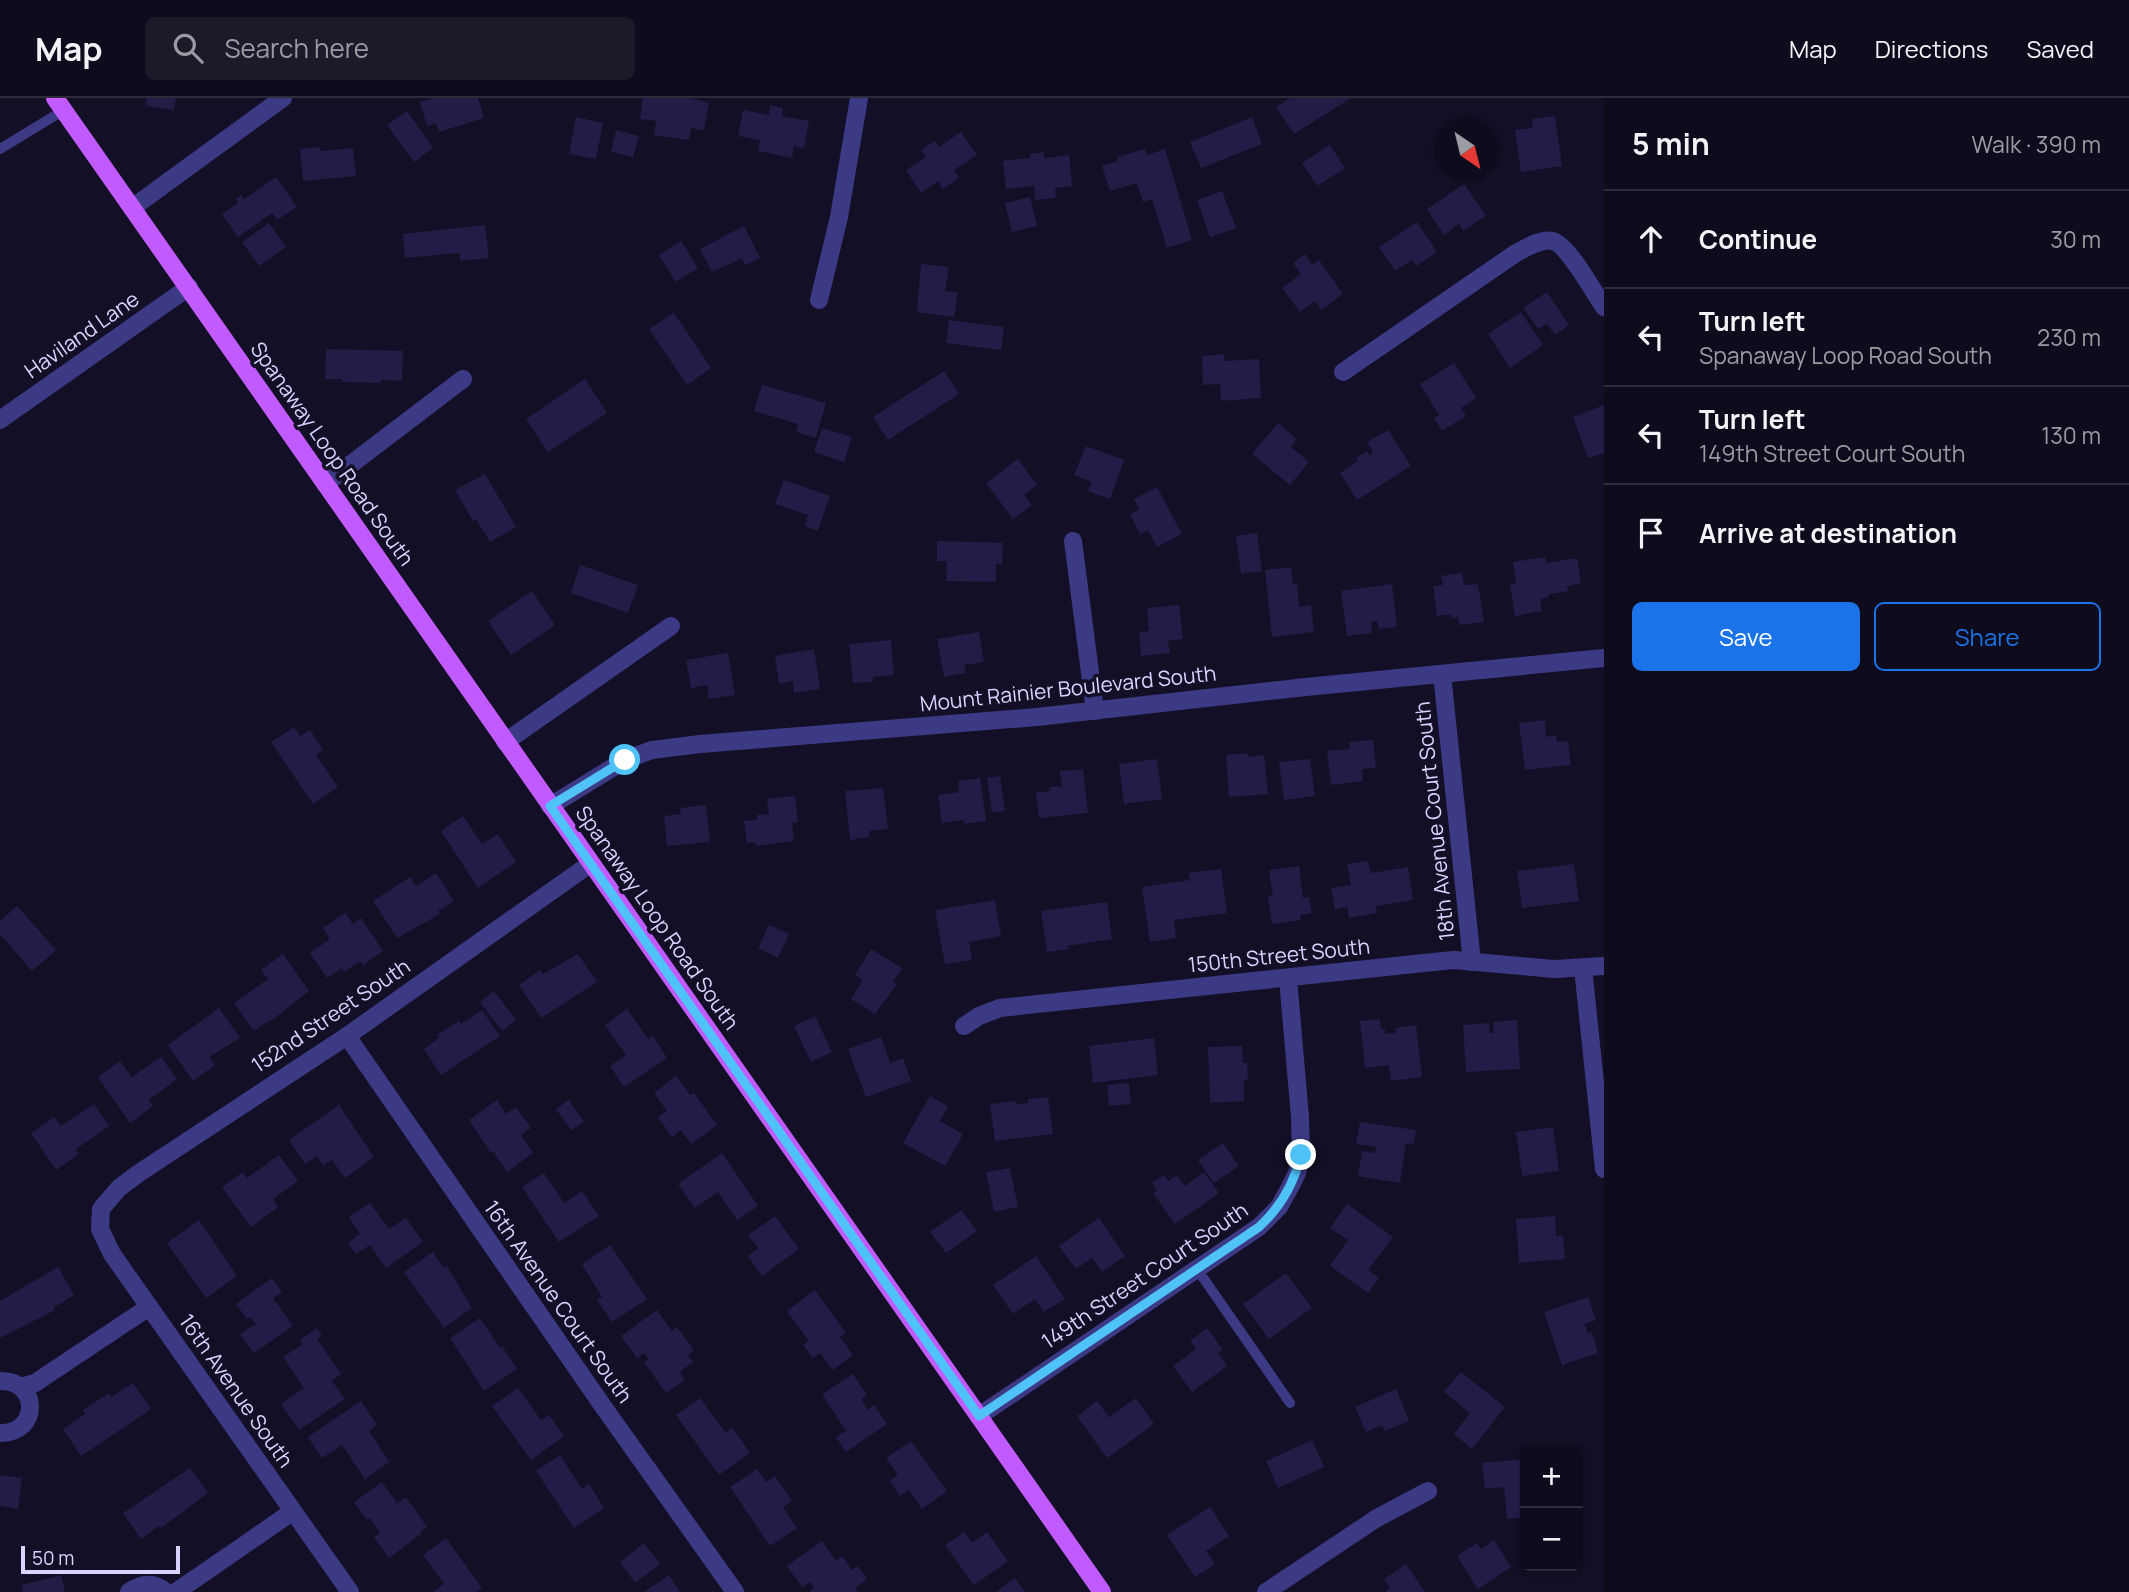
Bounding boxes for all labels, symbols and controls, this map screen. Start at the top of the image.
search box [145,17,635,80]
text: Map [35,26,103,71]
icon: search [169,29,207,67]
text: Search here [225,30,369,66]
text: Map [1789,32,1837,65]
text: Directions [1875,32,1988,65]
text: Saved [2026,32,2094,65]
north arrow [1436,119,1499,182]
text: 5 min [1632,123,1710,164]
text: Walk · 390 m [1971,128,2101,160]
icon: ahead [1632,220,1670,258]
text: Continue [1699,221,1817,257]
text: 30 m [2050,223,2101,255]
street label: Haviland Lane [19,284,144,384]
text: Turn left [1699,303,1806,339]
icon: left [1632,318,1670,356]
text: 230 m [2037,321,2101,353]
street label: Spanaway Loop Road South [245,336,421,571]
text: Spanaway Loop Road South [1699,339,1992,371]
text: Turn left [1699,401,1806,437]
icon: left [1632,416,1670,454]
text: 130 m [2041,419,2101,451]
text: 149th Street Court South [1699,437,1965,469]
icon: arrive [1632,514,1670,552]
text: Arrive at destination [1699,515,1957,551]
button: Save [1632,602,1860,671]
button: Share [1874,602,2101,671]
street label: Mount Rainier Boulevard South [918,659,1217,717]
street label: 18th Avenue Court South [1408,700,1460,942]
route start [609,744,640,775]
street label: Spanaway Loop Road South [570,800,746,1035]
street label: 150th Street South [1187,932,1371,978]
street label: 152nd Street South [246,952,415,1079]
route end [1285,1139,1316,1170]
street label: 16th Avenue Court South [478,1195,639,1408]
street label: 149th Street Court South [1036,1196,1253,1355]
street label: 16th Avenue South [173,1308,300,1473]
map controls [1520,1445,1583,1571]
button: + [1520,1445,1583,1508]
button: − [1520,1508,1583,1571]
scale bar [21,1543,180,1575]
text: 50 m [32,1545,74,1571]

